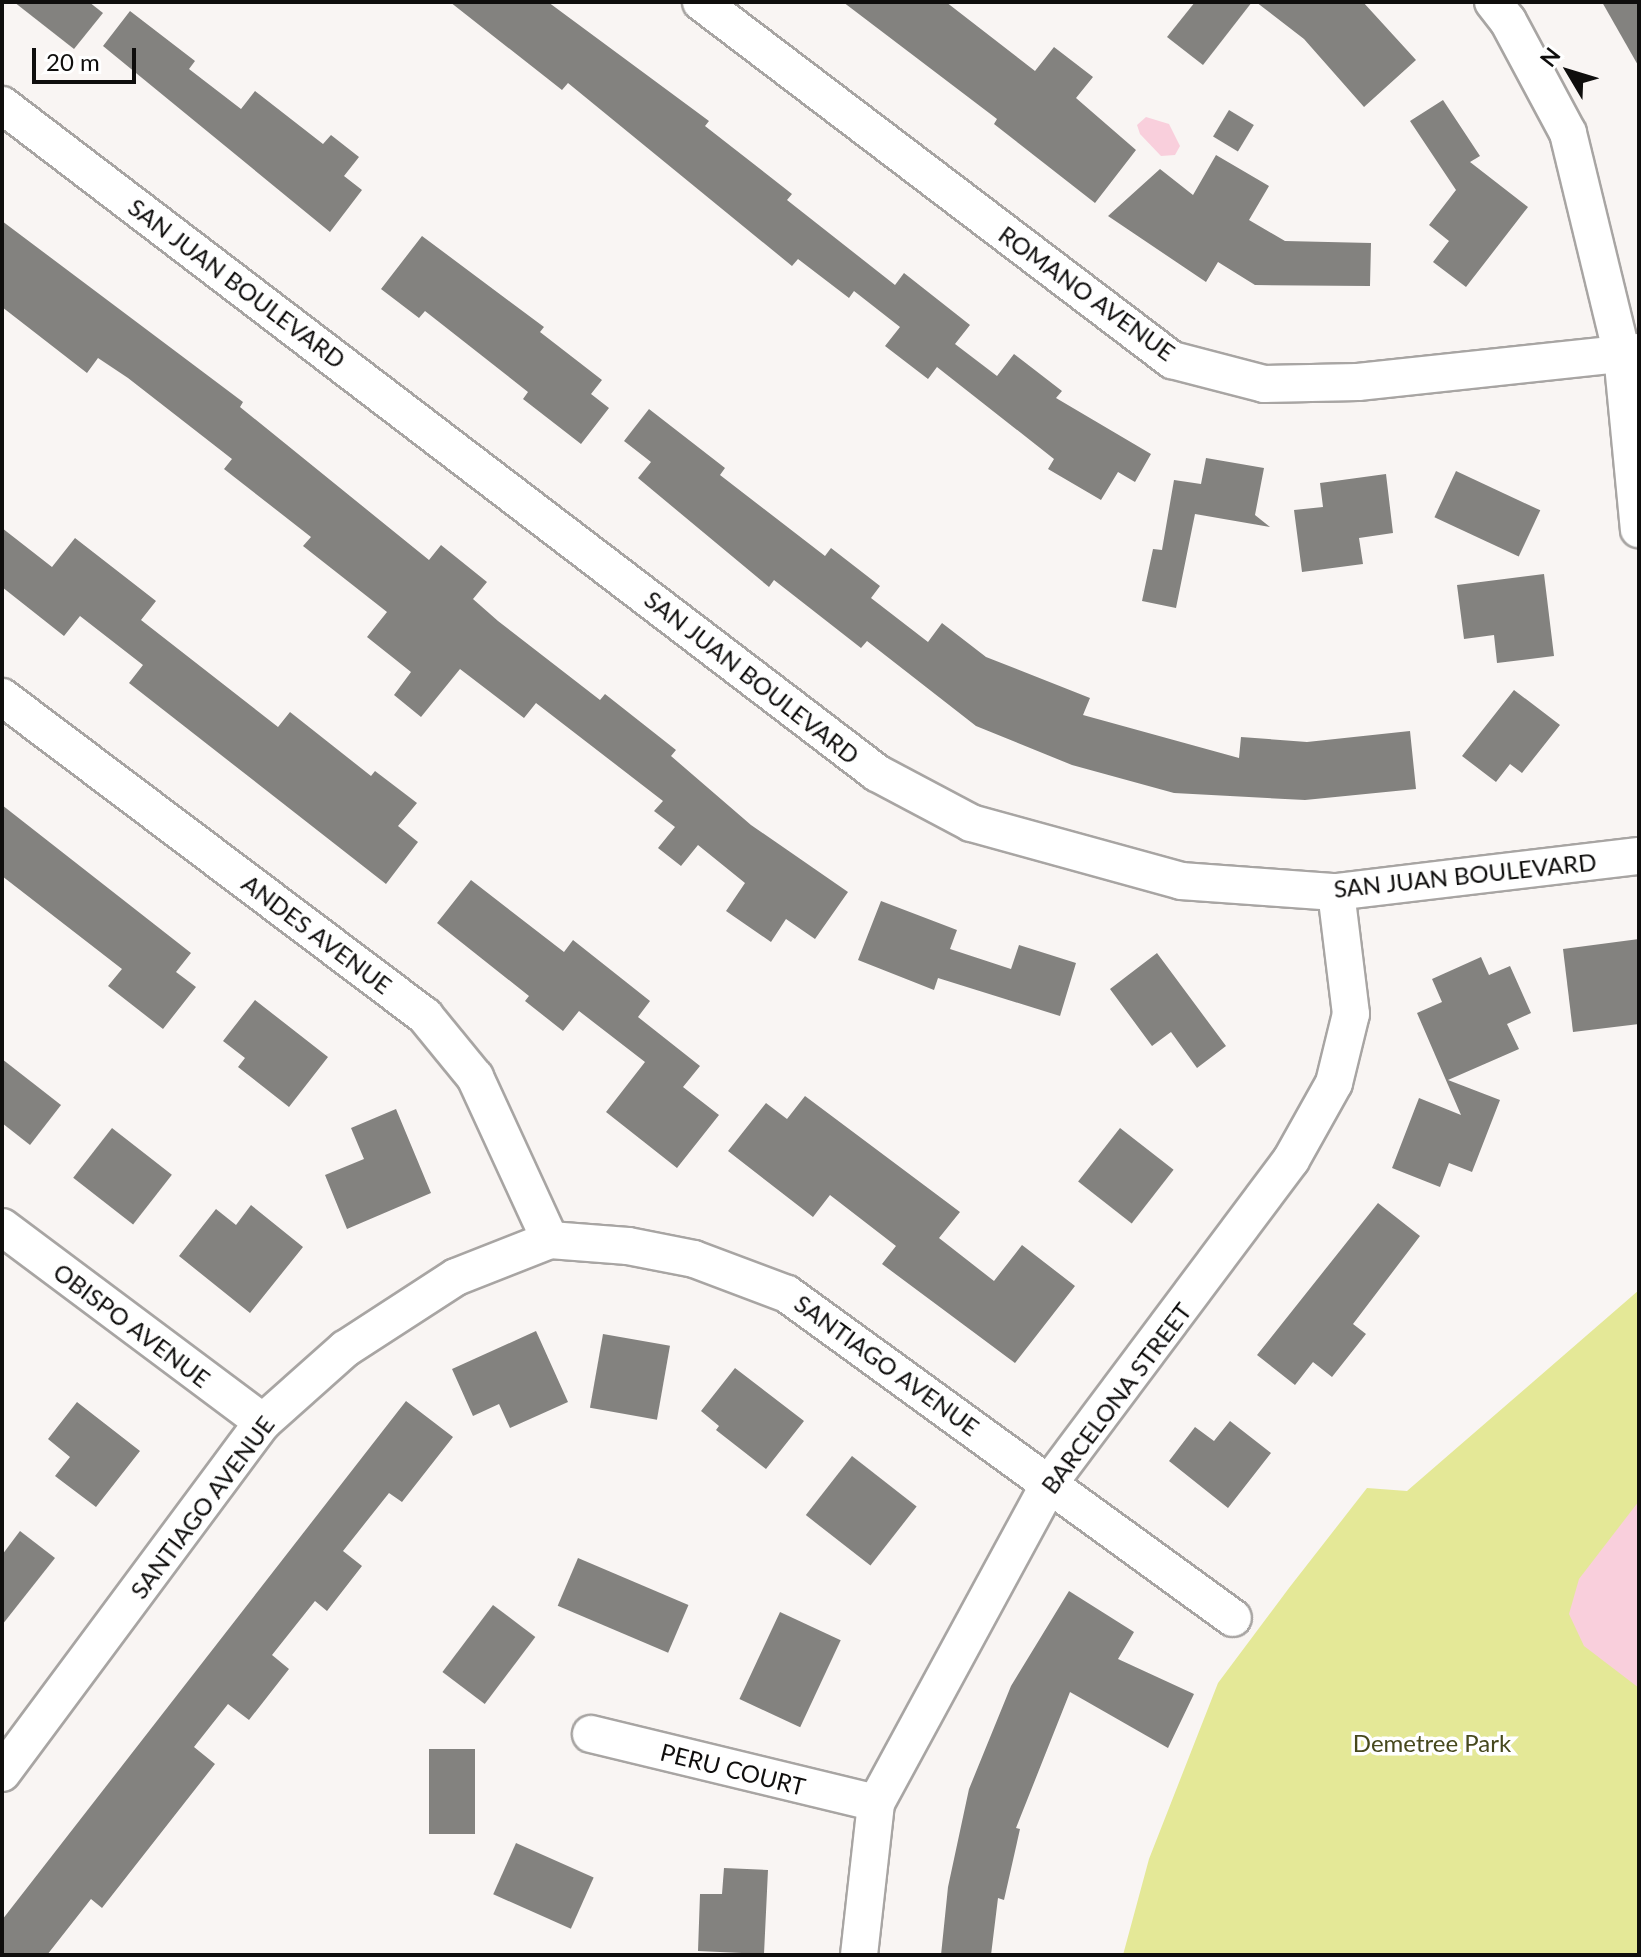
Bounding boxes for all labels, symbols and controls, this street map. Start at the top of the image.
scale bar [36,32,140,82]
north arrow [1529,32,1609,112]
text: N [1534,42,1566,72]
text: 20 m [46,47,100,76]
street label: SAN JUAN BOULEVARD [123,192,351,374]
street label: ROMANO AVENUE [993,219,1181,367]
street label: SAN JUAN BOULEVARD [639,584,865,770]
street label: SAN JUAN BOULEVARD [1332,847,1598,903]
street label: ANDES AVENUE [236,868,398,1000]
street label: OBISPO AVENUE [48,1257,216,1393]
street label: SANTIAGO AVENUE [789,1288,985,1442]
street label: BARCELONA STREET [1035,1297,1197,1499]
street label: SANTIAGO AVENUE [124,1410,280,1604]
park label: Demetree Park [1353,1729,1511,1757]
street label: PERU COURT [658,1737,808,1801]

